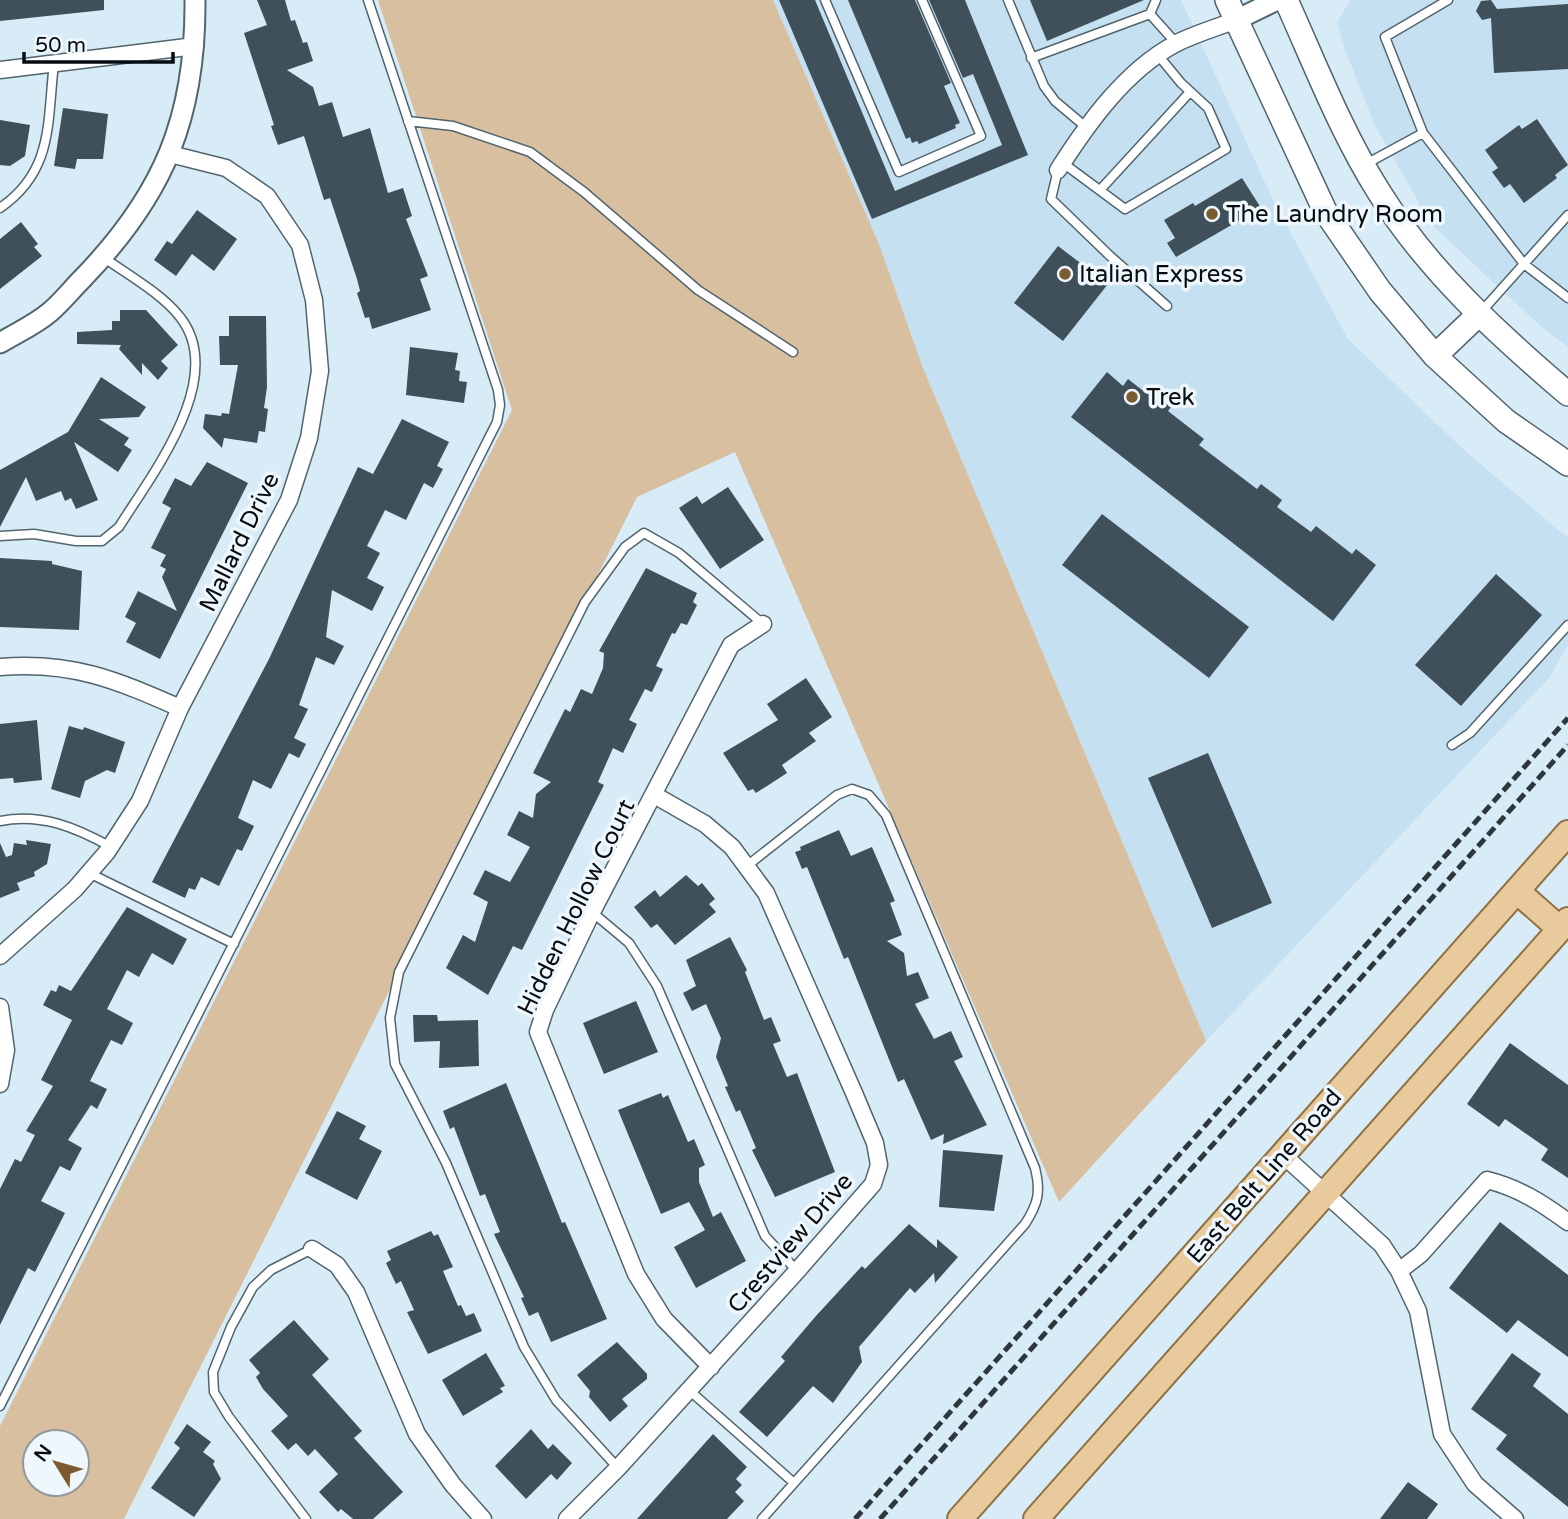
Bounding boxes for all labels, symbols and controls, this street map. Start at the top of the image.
scale bar [24,21,173,65]
text: 50 m [35,33,86,58]
place label: The Laundry Room [1226,200,1443,229]
marker: The Laundry Room [1204,206,1220,222]
place label: Italian Express [1079,260,1243,289]
marker: Italian Express [1057,266,1073,282]
place label: Trek [1146,383,1195,412]
marker: Trek [1124,389,1140,405]
street label: Mallard Drive [193,468,286,617]
street label: Hidden Hollow Court [512,795,641,1020]
street label: East Belt Line Road [1181,1083,1348,1269]
street label: Crestview Drive [722,1167,859,1319]
north arrow [21,1428,91,1498]
text: N [30,1441,57,1466]

